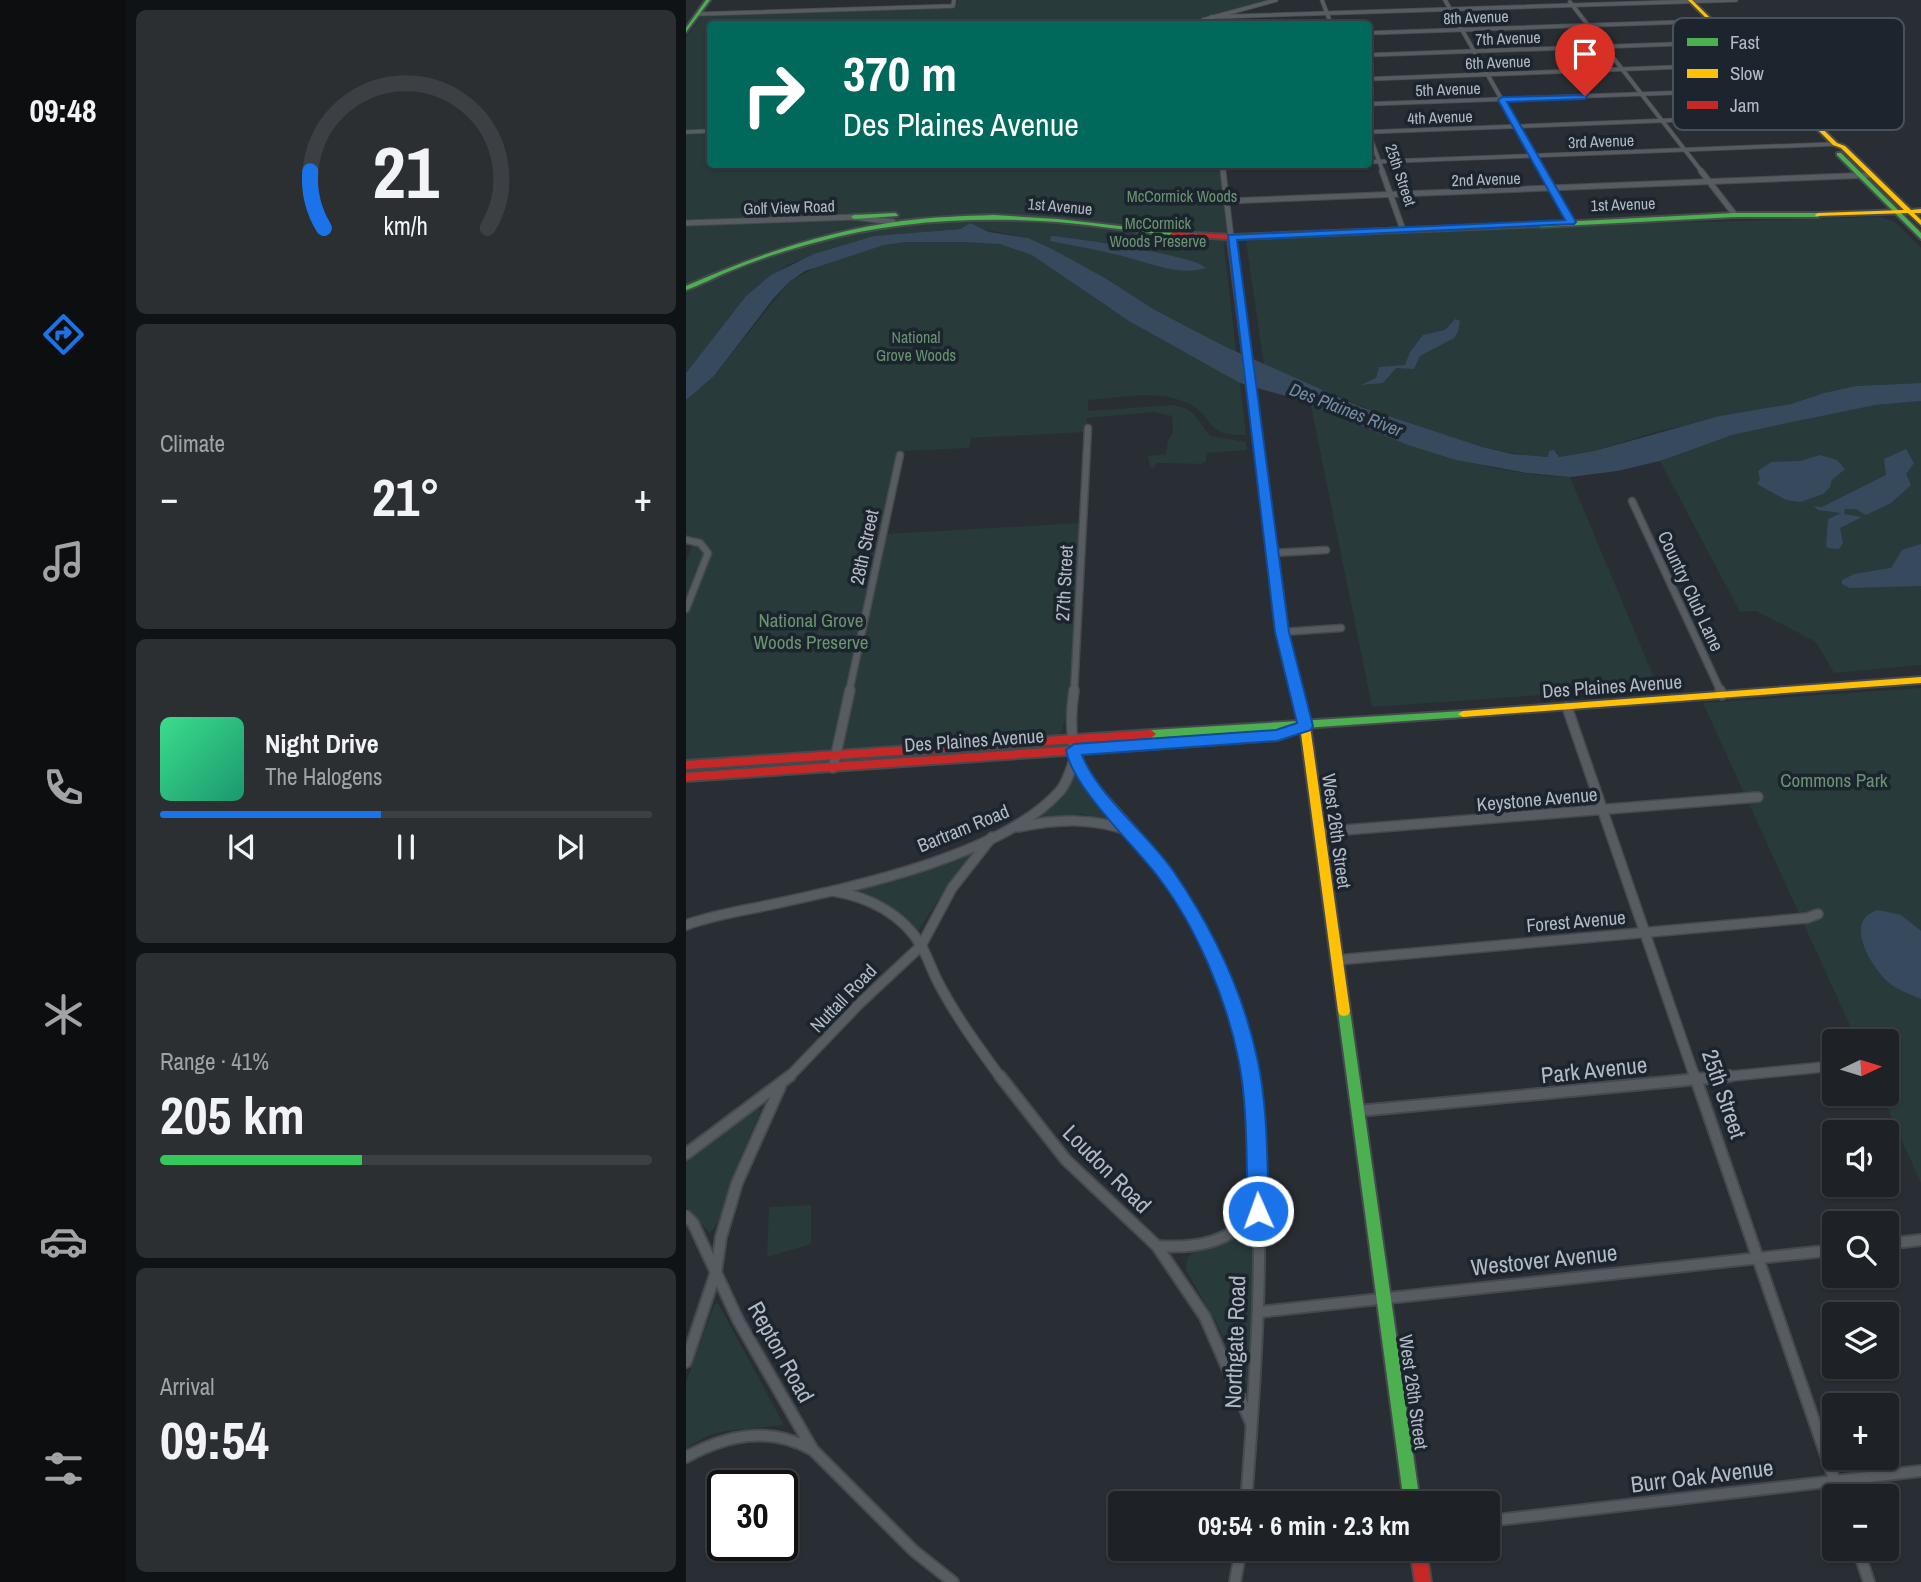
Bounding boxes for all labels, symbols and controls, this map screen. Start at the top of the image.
street label: 8th Avenue [1443,5,1509,29]
legend [1673,18,1904,130]
pin [1555,24,1615,96]
street label: 7th Avenue [1475,26,1541,50]
text: Fast [1730,29,1760,55]
icon: arrive [1566,35,1604,73]
text: 370 m [843,40,957,106]
icon: right [728,49,819,140]
street label: 6th Avenue [1465,50,1531,74]
text: Slow [1730,60,1765,86]
street label: 5th Avenue [1415,77,1481,101]
text: 09:48 [29,89,97,132]
text: Jam [1730,92,1759,118]
text: Des Plaines Avenue [843,103,1079,146]
street label: 4th Avenue [1407,105,1473,129]
text: 21 [373,124,440,222]
street label: 3rd Avenue [1568,129,1634,153]
street label: 25th Street [1380,141,1422,209]
street label: 2nd Avenue [1451,167,1521,191]
park label: McCormick Woods [1127,185,1237,207]
street label: 1st Avenue [1027,192,1093,220]
street label: 1st Avenue [1590,192,1656,216]
street label: Golf View Road [743,194,835,220]
text: km/h [384,209,428,243]
park label: McCormick Woods Preserve [1110,212,1206,252]
icon: directions [39,310,88,359]
park label: National Grove Woods [876,326,956,366]
water label: Des Plaines River [1286,377,1407,443]
text: Climate [160,428,225,459]
text: 21° [372,462,440,532]
text: − [160,472,178,523]
text: + [634,472,652,523]
street label: 28th Street [843,506,885,587]
street label: Country Club Lane [1652,527,1730,655]
icon: music [39,537,88,586]
street label: 27th Street [1049,544,1079,622]
park label: National Grove Woods Preserve [754,607,868,655]
street label: Des Plaines Avenue [1541,668,1683,704]
street label: Des Plaines Avenue [903,722,1045,758]
text: Night Drive [265,726,379,761]
text: The Halogens [265,761,382,792]
icon: phone [39,763,88,812]
park label: Commons Park [1780,767,1888,793]
street label: West 26th Street [1316,772,1358,891]
street label: Keystone Avenue [1476,781,1598,817]
street label: Bartram Road [913,798,1013,858]
icon: previous [223,828,261,866]
icon: pause [387,828,425,866]
icon: next [551,828,589,866]
street label: Forest Avenue [1525,904,1627,938]
street label: Nuttall Road [804,958,882,1038]
icon: climate [39,990,88,1039]
north arrow [1822,1029,1899,1106]
map controls [1822,1029,1899,1561]
street label: 25th Street [1695,1045,1754,1143]
text: Range · 41% [160,1046,269,1077]
street label: Park Avenue [1539,1049,1649,1090]
text: 205 km [160,1080,305,1150]
street label: Loudon Road [1056,1118,1158,1220]
button: sound [1822,1120,1899,1197]
position arrow [1221,1174,1295,1248]
button: search [1822,1211,1899,1288]
icon: car [39,1217,88,1266]
street label: Westover Avenue [1469,1236,1619,1283]
street label: Northgate Road [1217,1275,1252,1409]
street label: Repton Road [741,1296,822,1408]
button: layers [1822,1302,1899,1379]
street label: West 26th Street [1393,1333,1435,1452]
text: Arrival [160,1371,215,1402]
button: + [1822,1393,1899,1470]
text: 09:54 [160,1405,269,1475]
icon: filters [39,1444,88,1493]
street label: Burr Oak Avenue [1629,1451,1775,1500]
speed limit sign: 30 [707,1470,798,1561]
button: − [1822,1484,1899,1561]
text: 09:54 · 6 min · 2.3 km [1198,1508,1410,1543]

